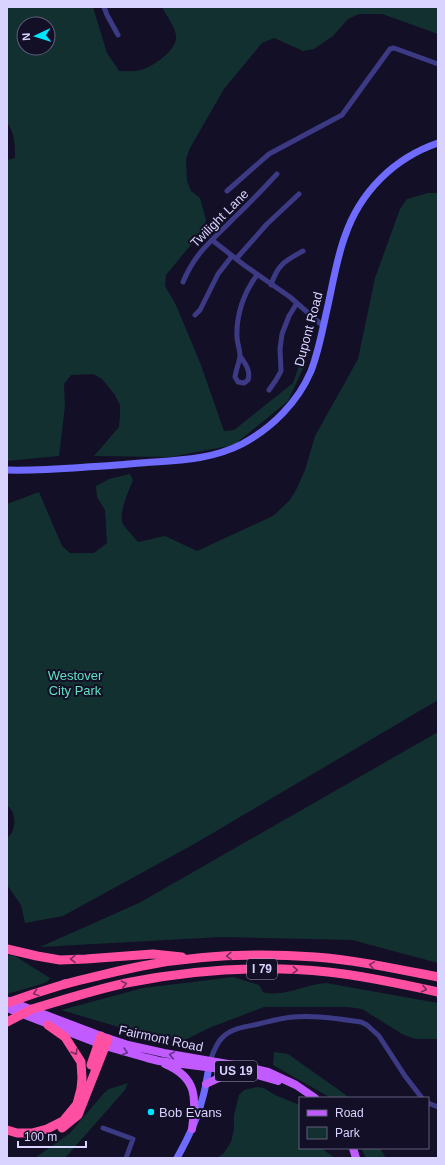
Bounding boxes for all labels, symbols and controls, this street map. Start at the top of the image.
north arrow [16,16,56,56]
text: N [20,32,32,41]
street label: Twilight Lane [187,186,251,250]
street label: Dupont Road [291,290,326,368]
park label: Westover City Park [48,668,103,698]
one-way arrow [226,952,232,960]
one-way arrow [70,955,76,963]
road number: I 79 [247,959,277,979]
one-way arrow [369,961,375,970]
one-way arrow [292,966,298,974]
one-way arrow [121,980,128,989]
one-way arrow [421,985,427,993]
one-way arrow [32,988,39,997]
street label: Fairmont Road [117,1022,205,1055]
one-way arrow [121,1047,128,1056]
one-way arrow [70,1048,78,1055]
one-way arrow [169,1051,175,1060]
road number: US 19 [215,1061,257,1081]
legend [299,1097,429,1149]
place label: Bob Evans [159,1105,222,1120]
text: Road [335,1106,364,1120]
marker: Bob Evans [146,1107,156,1117]
scale bar [18,1123,86,1149]
text: Park [335,1126,361,1140]
text: 100 m [24,1130,57,1144]

